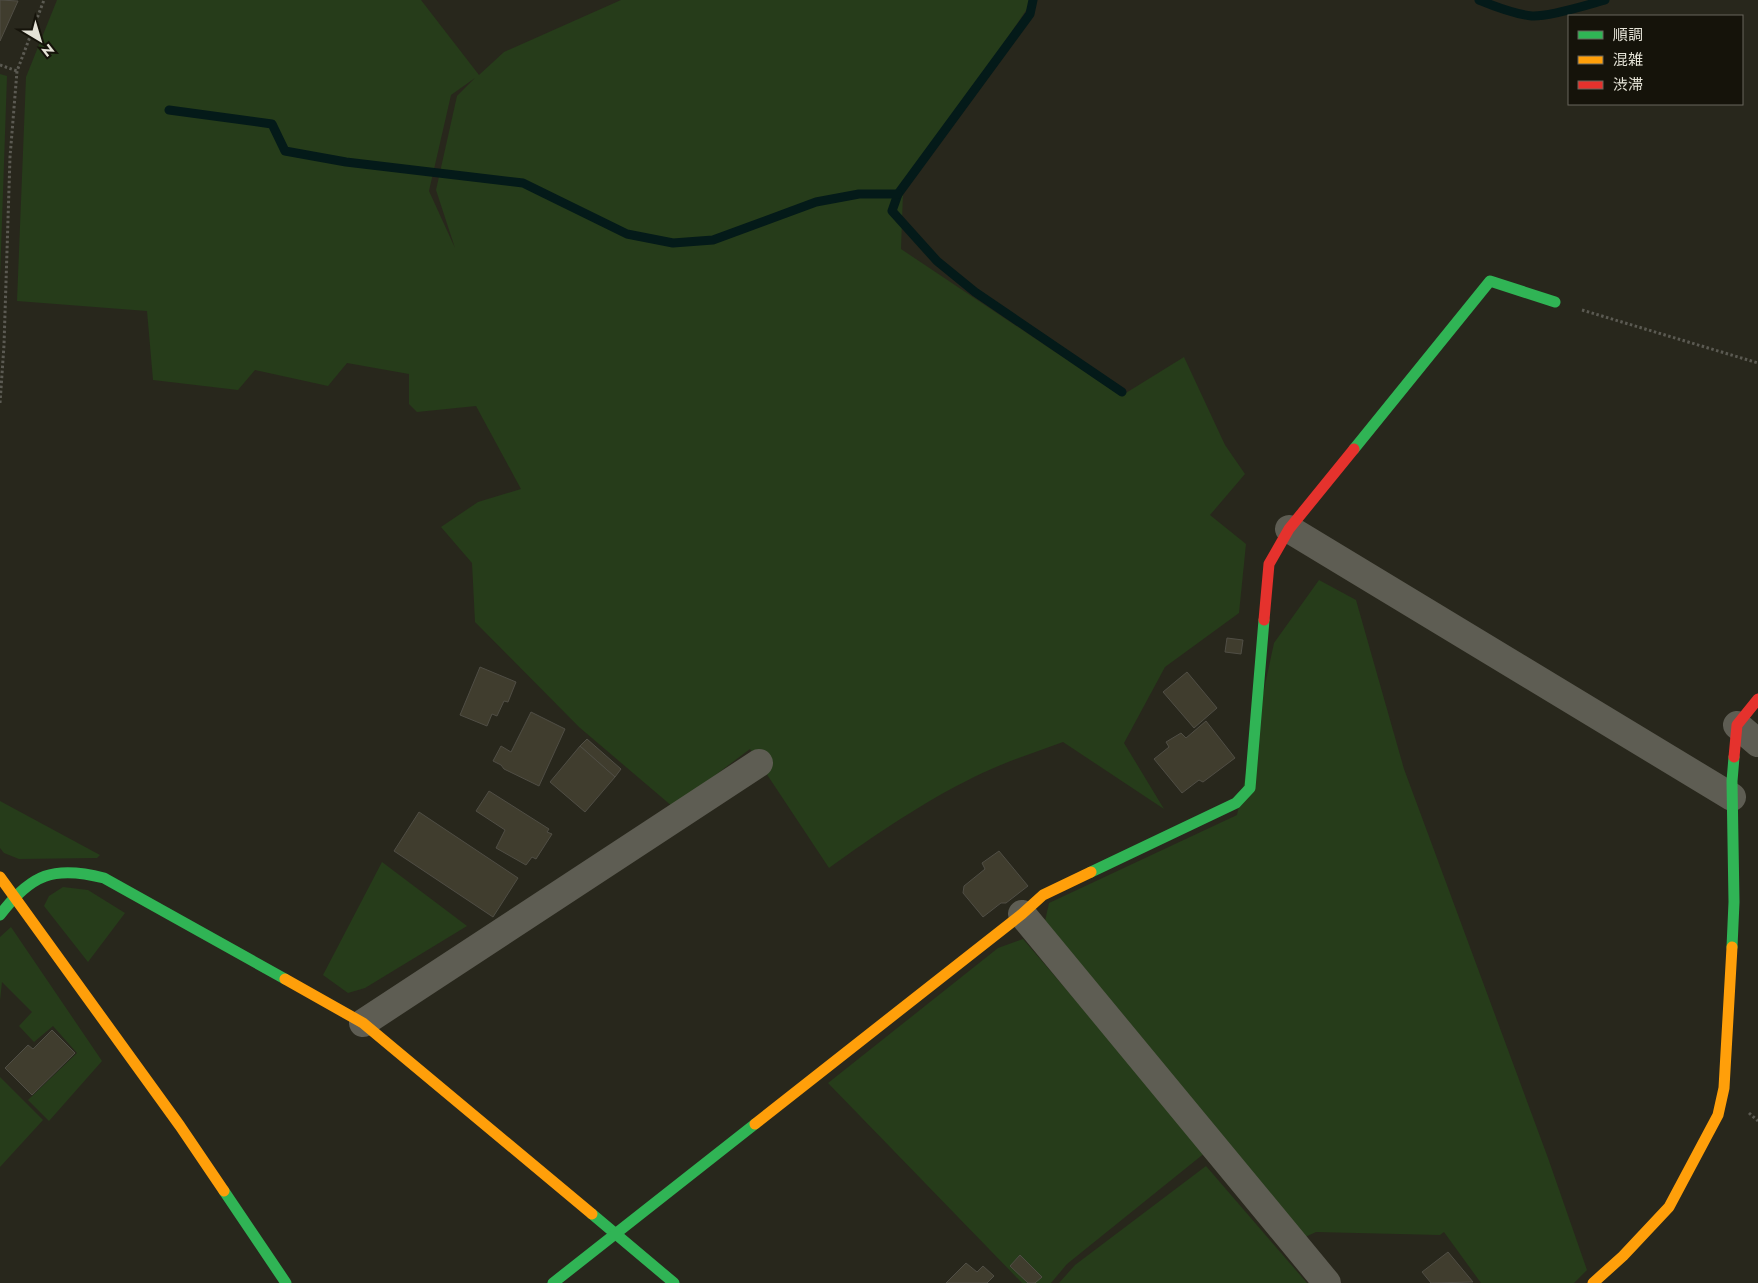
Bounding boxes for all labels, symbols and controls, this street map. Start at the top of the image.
north arrow [15,15,65,65]
legend [1568,15,1743,105]
text: 順調 [1613,24,1643,46]
text: N [37,39,59,62]
text: 混雑 [1613,49,1643,71]
text: 渋滞 [1613,74,1643,96]

